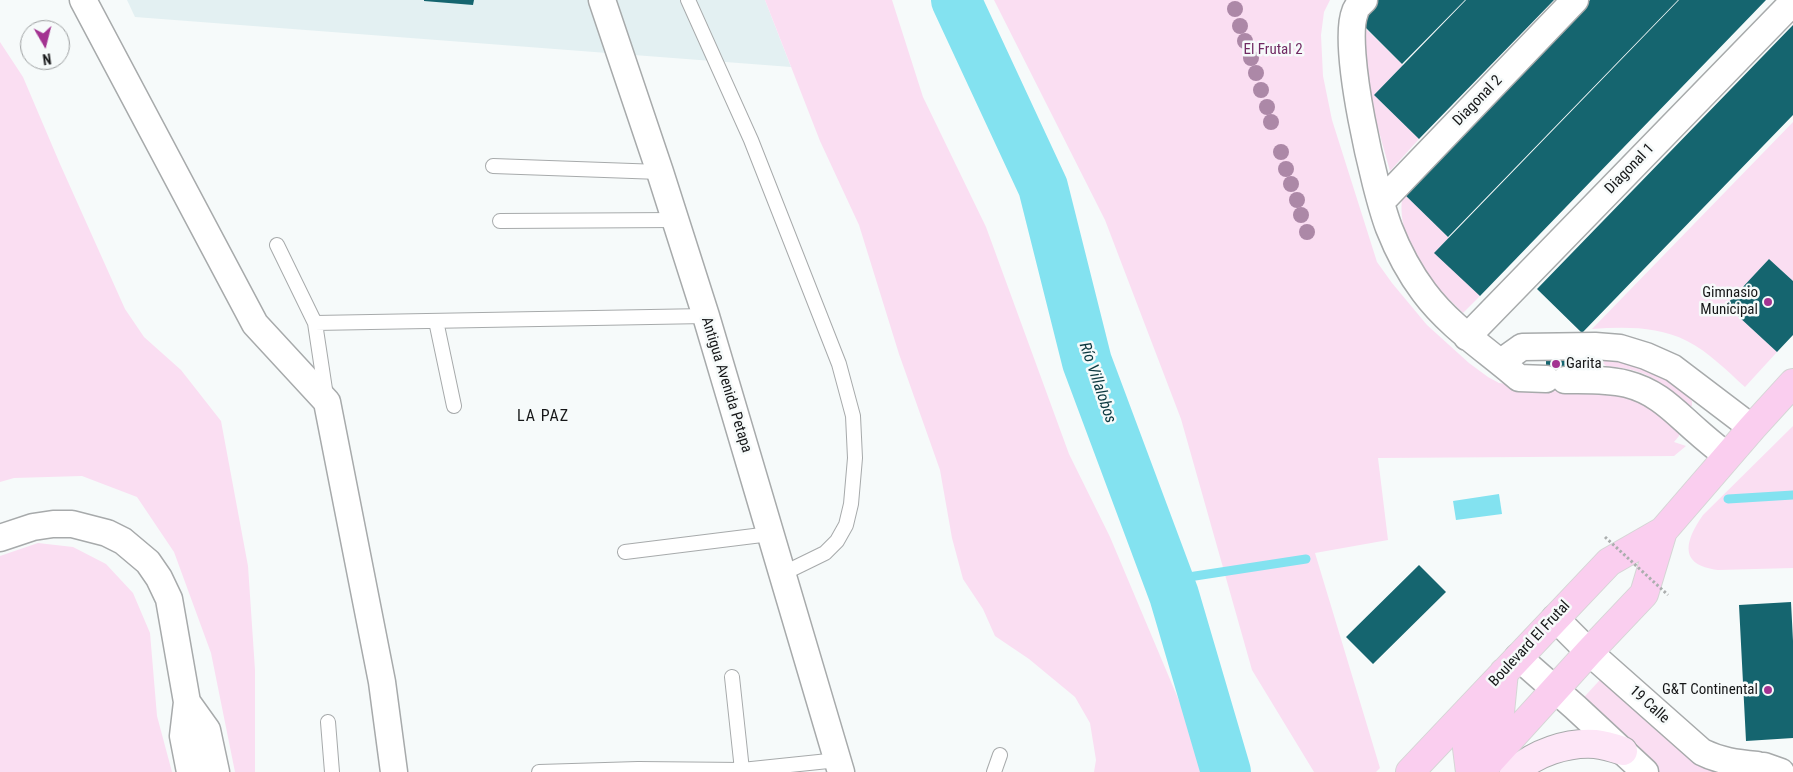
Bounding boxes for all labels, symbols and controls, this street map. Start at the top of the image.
north arrow [20,20,70,70]
park label: El Frutal 2 [1243,41,1303,59]
text: N [42,50,52,67]
street label: Diagonal 2 [1450,72,1506,130]
street label: Diagonal 1 [1602,140,1658,198]
place label: Gimnasio Municipal [1700,284,1758,319]
marker: Gimnasio Municipal [1762,296,1774,308]
street label: Antigua Avenida Petapa [697,315,755,455]
water label: Río Villalobos [1074,340,1120,426]
place label: Garita [1566,355,1602,373]
marker: Garita [1550,358,1562,370]
district label: LA PAZ [516,407,570,427]
street label: Boulevard El Frutal [1486,597,1574,691]
place label: G&T Continental [1662,681,1758,699]
street label: 19 Calle [1625,682,1673,728]
marker: G&T Continental [1762,684,1774,696]

